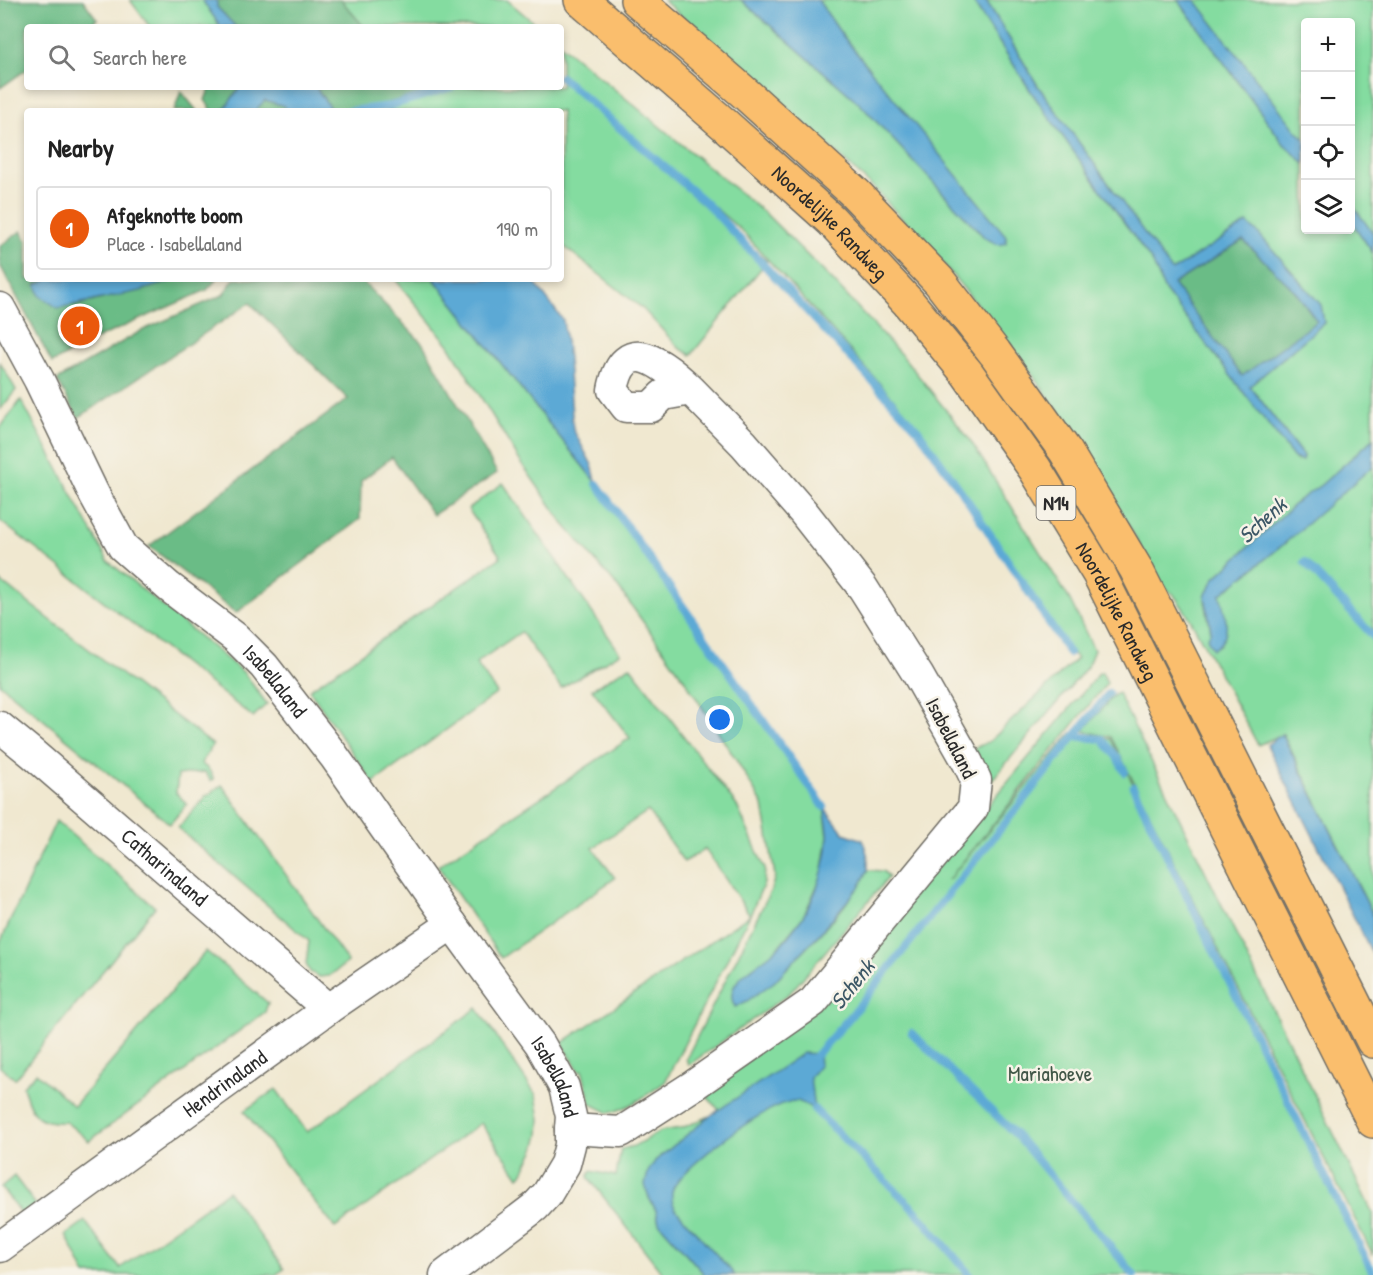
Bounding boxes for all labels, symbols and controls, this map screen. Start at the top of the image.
map controls [1301,18,1355,234]
button: + [1301,18,1355,72]
search box [24,24,564,90]
icon: search [45,41,78,74]
text: Search here [93,42,187,72]
button: − [1301,72,1355,126]
button: locate [1301,126,1355,180]
text: Nearby [48,130,114,165]
street label: Noordelijke Randweg [765,158,895,286]
button: layers [1301,180,1355,234]
text: Afgeknotte boom [107,200,243,230]
text: 1 [66,215,73,242]
text: 190 m [496,215,538,242]
text: Place · Isabellaland [107,230,242,257]
pin: 1 [60,304,100,348]
road number: N14 [1036,486,1076,520]
water label: Schenk [1231,489,1294,550]
street label: Noordelijke Randweg [1069,536,1165,686]
street label: Isabellaland [236,638,314,723]
street label: Isabellaland [919,692,984,783]
your location [705,705,734,734]
street label: Catharinaland [115,821,214,913]
water label: Schenk [823,951,882,1015]
street label: Isabellaland [524,1029,586,1120]
street label: Hendrinaland [177,1043,273,1124]
park label: Mariahoeve [1008,1059,1092,1088]

